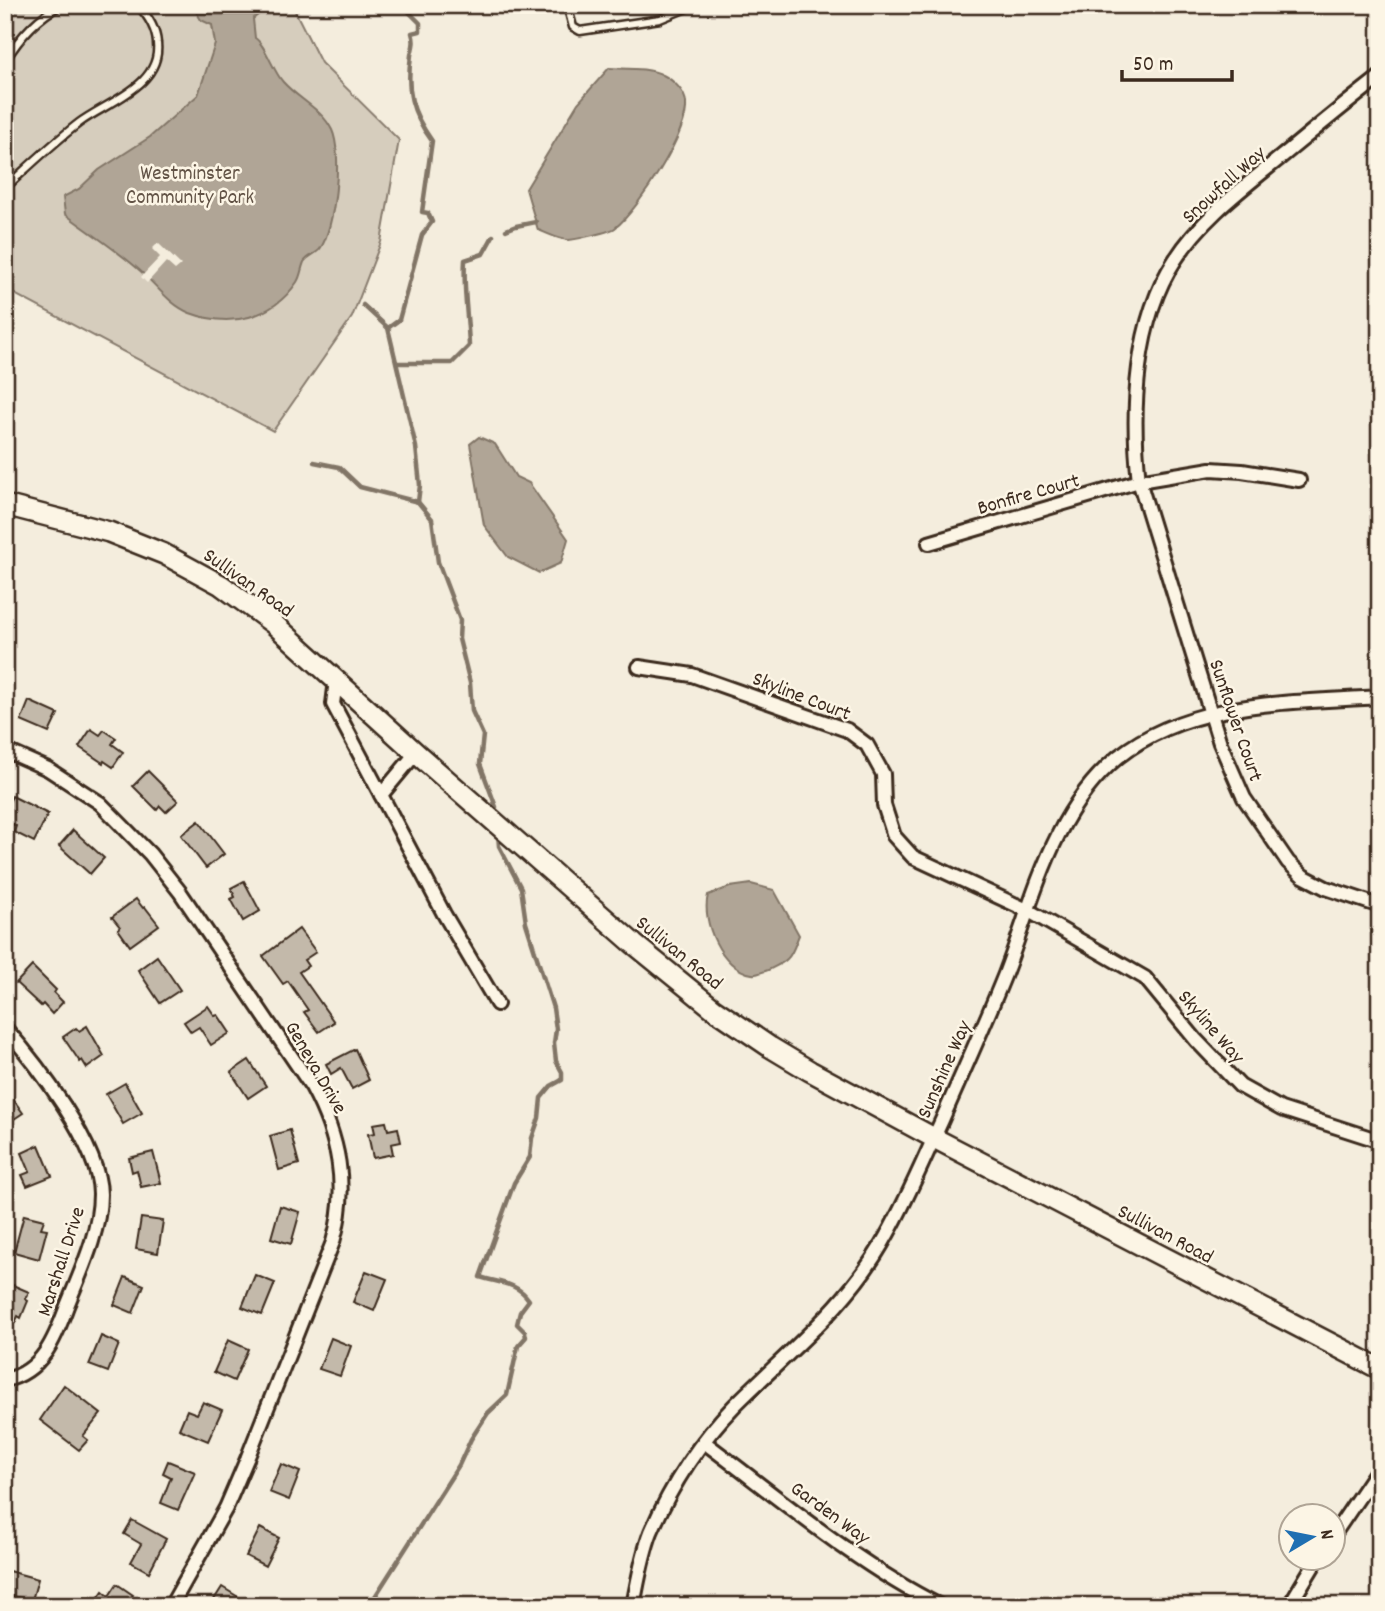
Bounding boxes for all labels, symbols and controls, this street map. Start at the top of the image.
scale bar [1122,38,1233,82]
text: 50 m [1133,51,1173,81]
street label: Snowfall Way [1176,140,1274,232]
park label: Westminster Community Park [126,160,254,214]
street label: Bonfire Court [974,467,1084,525]
street label: Sullivan Road [196,542,299,627]
street label: Sunflower Court [1199,656,1269,786]
street label: Skyline Court [747,665,855,730]
street label: Sullivan Road [628,910,728,999]
street label: Skyline Way [1169,984,1251,1072]
street label: Sunshine Way [911,1016,981,1124]
street label: Geneva Drive [276,1017,353,1120]
street label: Sullivan Road [1111,1198,1218,1273]
street label: Marshall Drive [31,1203,95,1321]
street label: Garden Way [783,1475,876,1554]
north arrow [1276,1502,1346,1572]
text: N [1311,1528,1339,1542]

